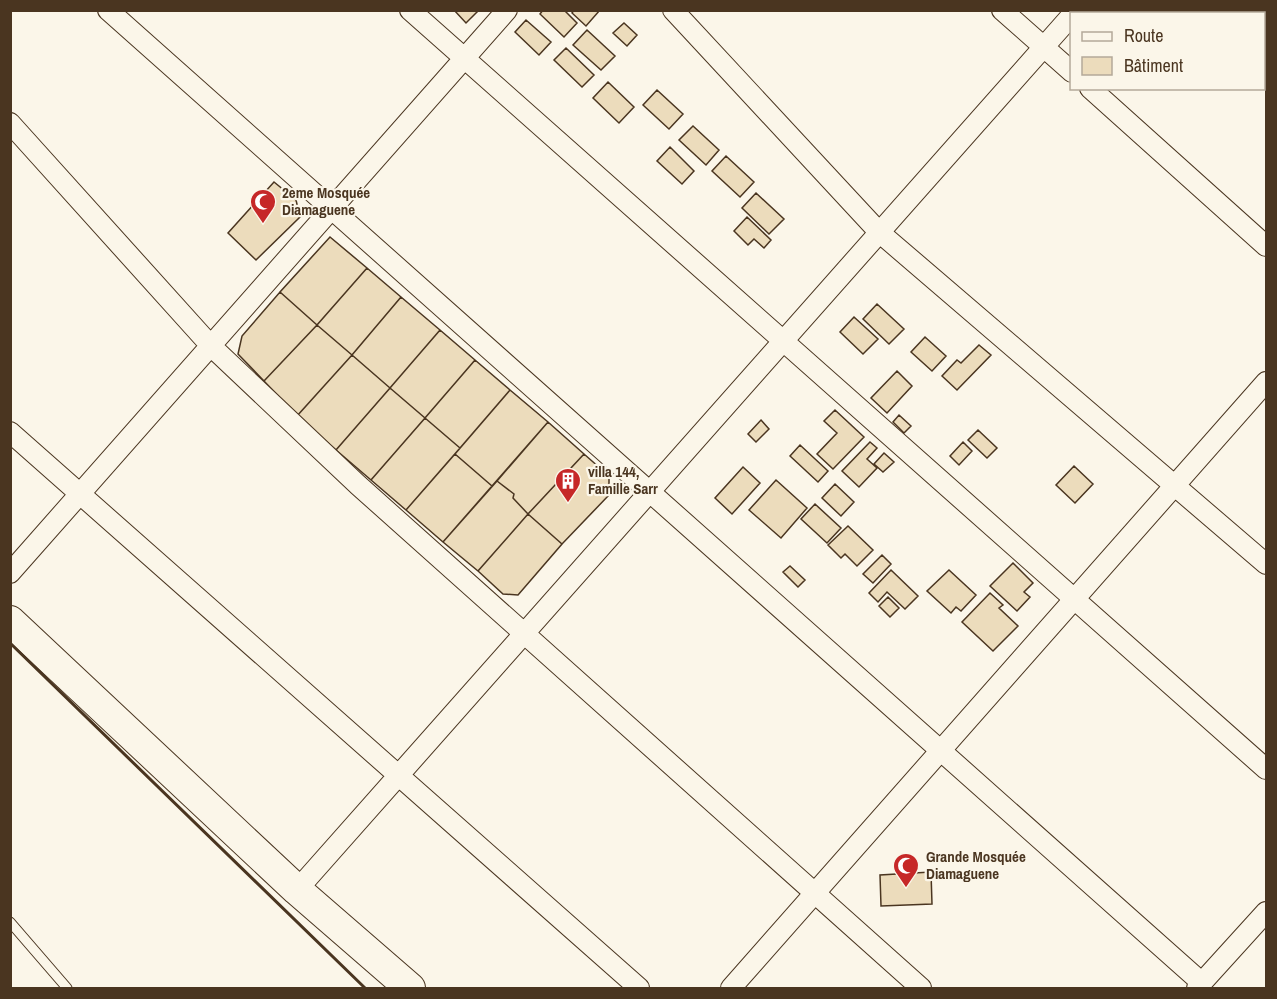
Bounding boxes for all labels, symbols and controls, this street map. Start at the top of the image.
legend [1070,12,1265,90]
text: Route [1124,23,1163,48]
text: Bâtiment [1124,53,1183,78]
place label: 2eme Mosquée Diamaguene [282,182,370,220]
mosque icon: 2eme Mosquée Diamaguene [248,187,278,225]
place label: villa 144, Famille Sarr [588,461,658,499]
building icon: villa 144, Famille Sarr [553,466,583,504]
place label: Grande Mosquée Diamaguene [926,846,1026,884]
mosque icon: Grande Mosquée Diamaguene [891,851,921,889]

